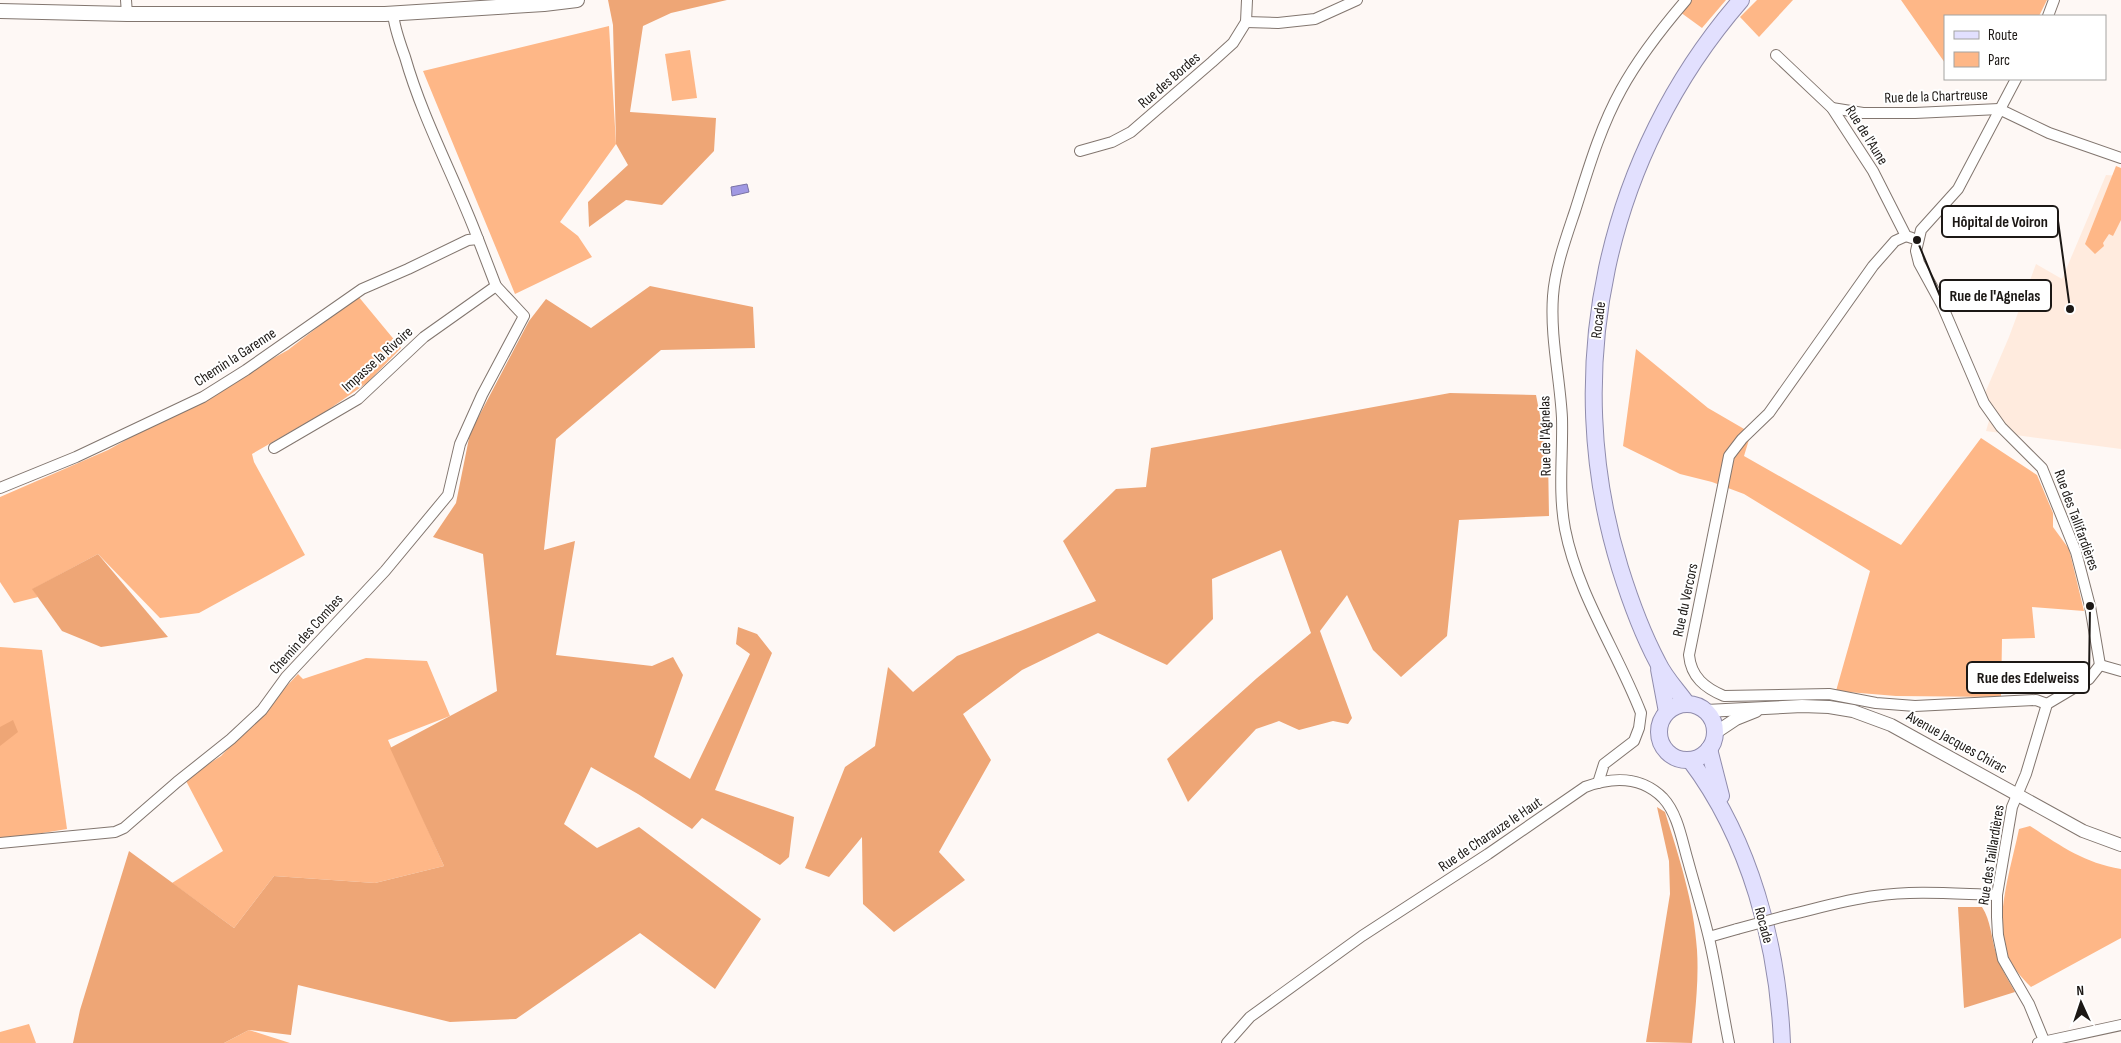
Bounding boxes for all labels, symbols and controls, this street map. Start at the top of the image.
legend [1944,15,2106,80]
text: Route [1988,26,2018,45]
street label: Rue des Bordes [1134,48,1204,113]
text: Parc [1988,51,2010,70]
street label: Rue de la Chartreuse [1884,85,1988,108]
street label: Rue de l'Aune [1841,102,1892,169]
callout: Hôpital de Voiron [1942,206,2058,237]
text: Hôpital de Voiron [1952,213,2048,232]
callout: Rue de l'Agnelas [1940,280,2051,311]
text: Rue de l'Agnelas [1950,287,2040,306]
street label: Rocade [1587,301,1610,340]
street label: Impasse la Rivoire [338,322,417,396]
street label: Chemin la Garenne [191,324,280,391]
street label: Rue de l'Agnelas [1535,396,1556,476]
street label: Rue des Tallifardières [2050,467,2104,573]
street label: Rue du Vercors [1668,562,1703,639]
street label: Chemin des Combes [265,590,347,678]
callout: Rue des Edelweiss [1967,662,2089,693]
text: Rue des Edelweiss [1977,669,2079,688]
street label: Avenue Jacques Chirac [1902,706,2011,778]
street label: Rue de Charauze le Haut [1435,792,1546,876]
street label: Rue des Taillardières [1974,804,2009,907]
street label: Rocade [1750,905,1777,945]
north arrow [2056,978,2106,1028]
text: N [2076,982,2085,999]

